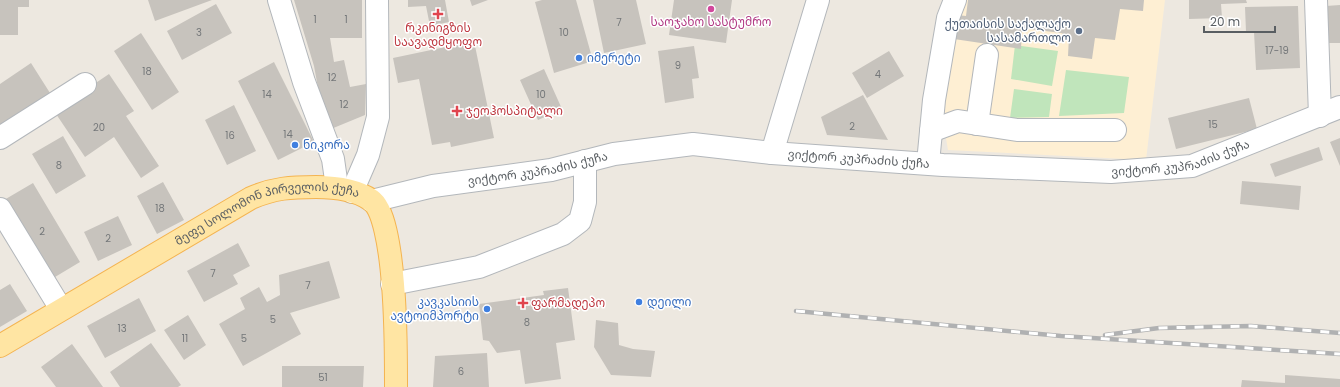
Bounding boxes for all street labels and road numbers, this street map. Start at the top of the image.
street label: ვიქტორ კუპრაძის ქუჩა [1111,135,1252,180]
street label: ვიქტორ კუპრაძის ქუჩა [787,145,930,172]
street label: ვიქტორ კუპრაძის ქუჩა [467,147,609,189]
street label: მეფე სოლომონ პირველის ქუჩა [171,178,362,249]

